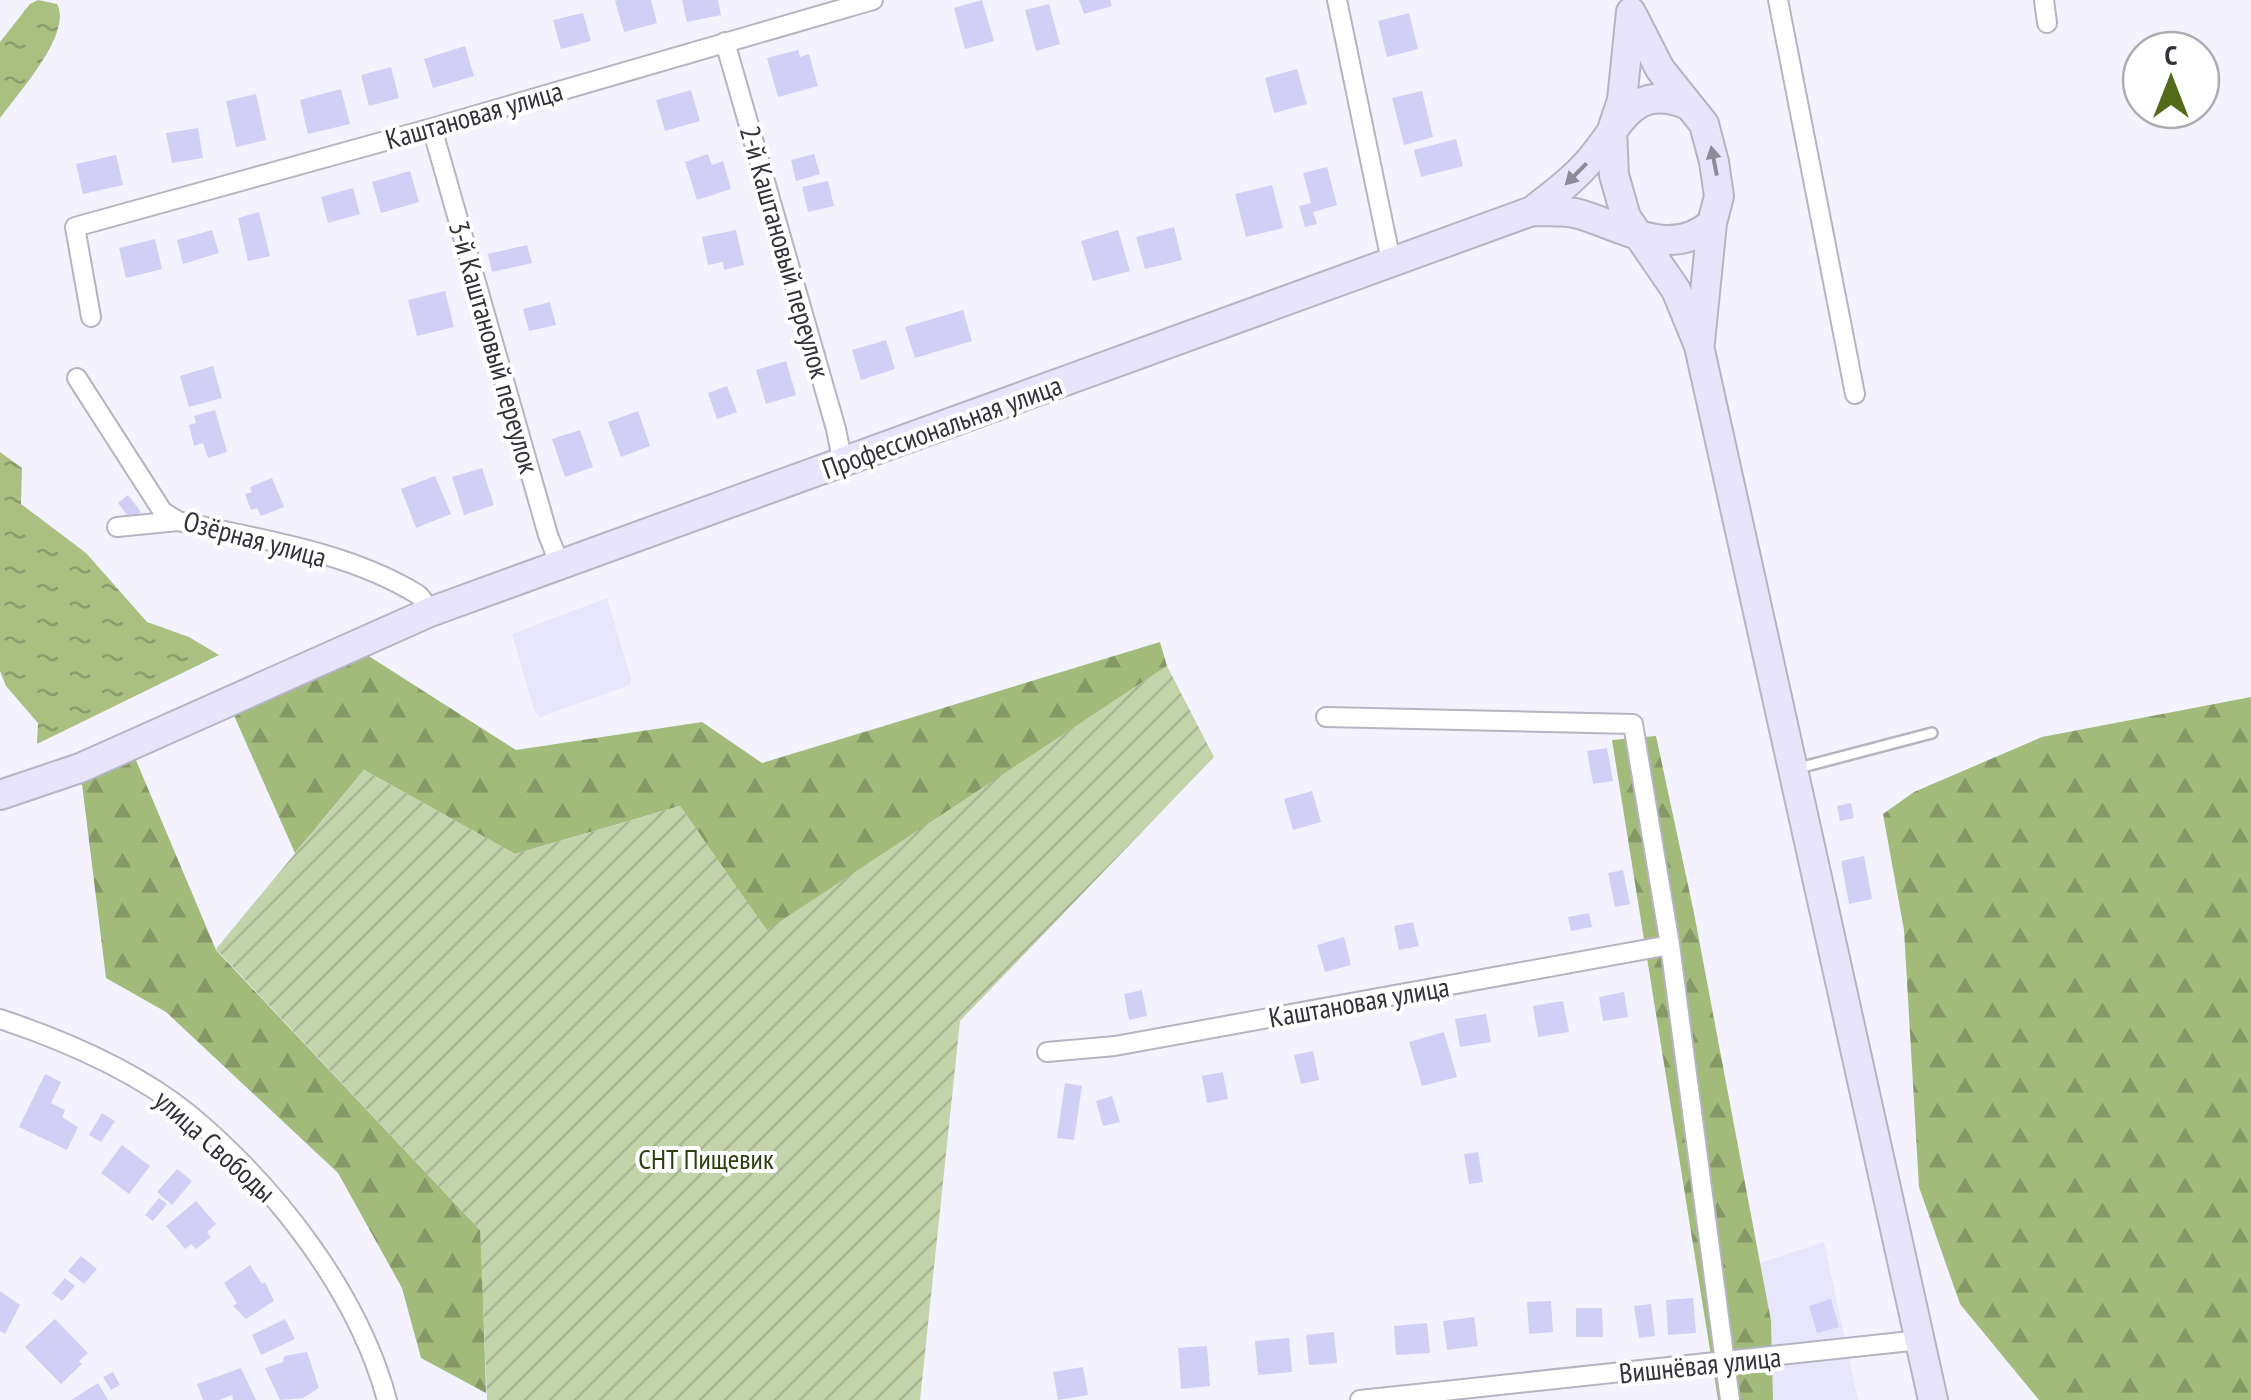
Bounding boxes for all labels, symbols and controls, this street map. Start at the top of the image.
north arrow [2121,30,2221,130]
text: С [2165,36,2178,73]
street label: Каштановая улица [381,72,567,157]
street label: 2-й Каштановый переулок [732,121,839,383]
one-way arrow [1705,146,1721,177]
one-way arrow [1565,162,1589,186]
street label: 3-й Каштановый переулок [441,216,548,478]
street label: Профессиональная улица [817,366,1067,487]
street label: Озёрная улица [180,502,331,575]
street label: Каштановая улица [1266,967,1452,1036]
street label: улица Свободы [147,1081,284,1210]
park label: СНТ Пищевик [638,1140,774,1177]
street label: Вишнёвая улица [1617,1338,1783,1391]

